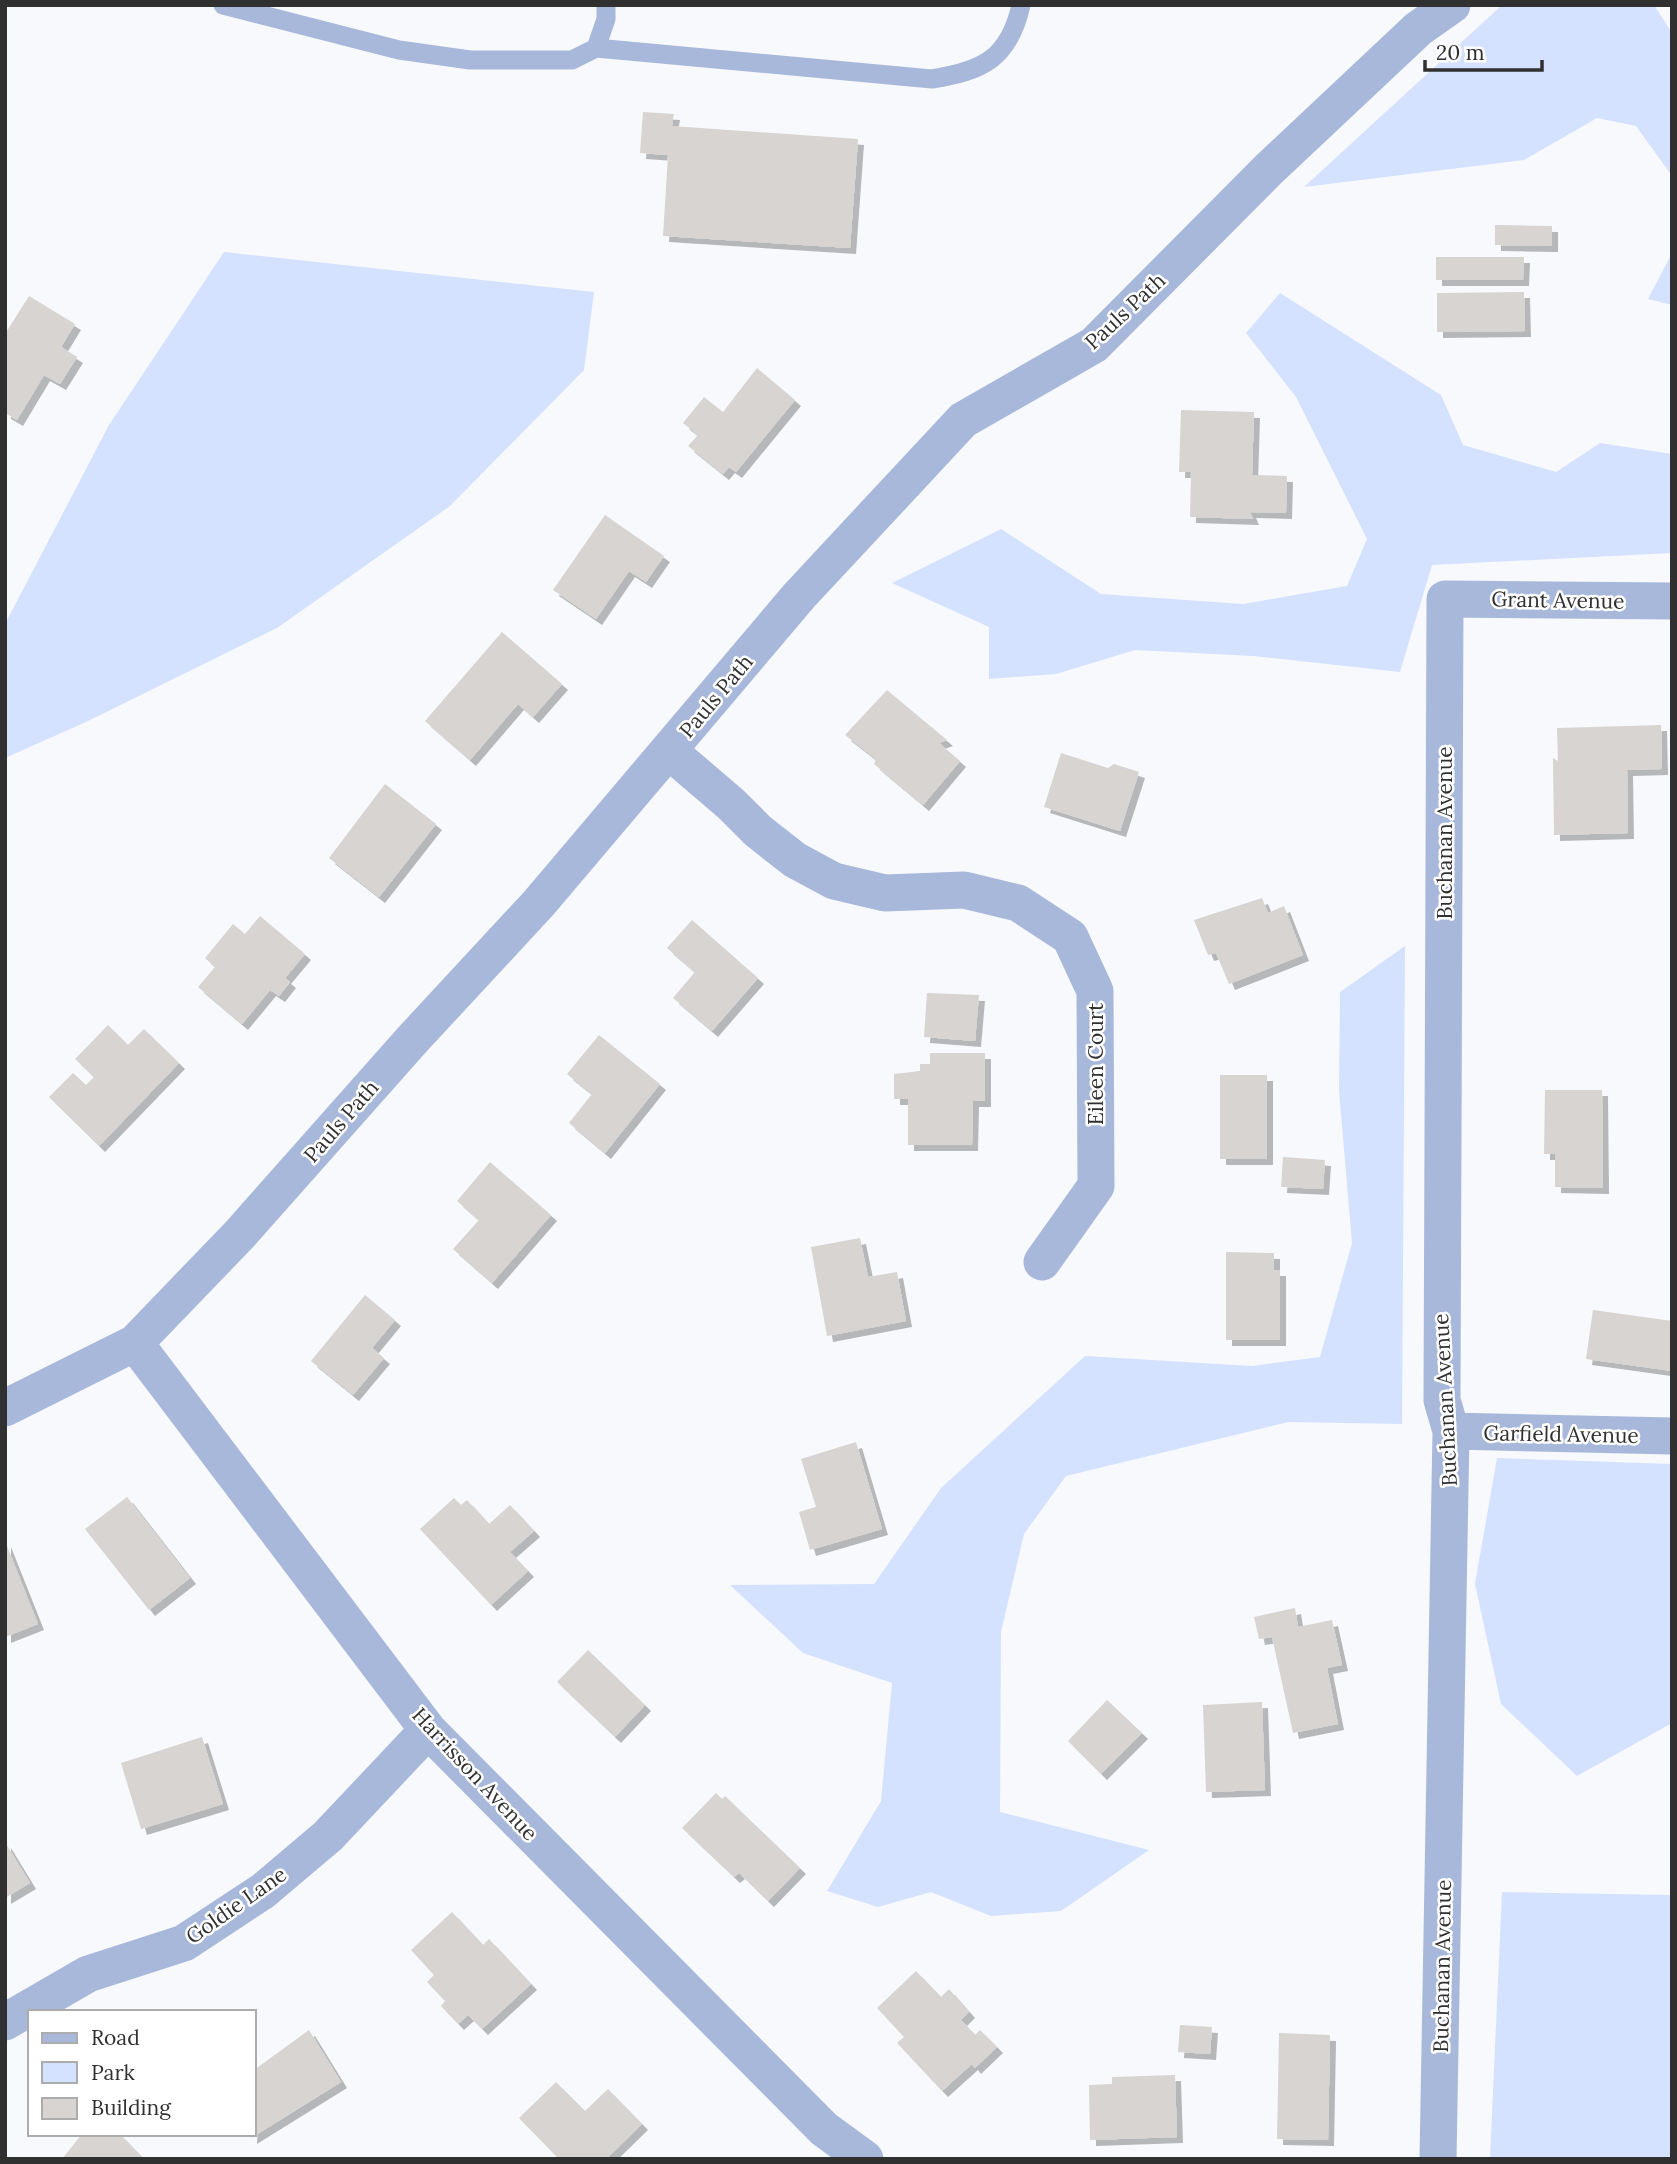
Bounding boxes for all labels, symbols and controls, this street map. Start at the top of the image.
scale bar [1425,28,1542,72]
text: 20 m [1436,39,1485,66]
street label: Pauls Path [1079,267,1171,355]
street label: Grant Avenue [1491,585,1625,615]
street label: Pauls Path [673,649,759,743]
street label: Buchanan Avenue [1431,746,1458,920]
street label: Eileen Court [1082,1002,1109,1125]
street label: Pauls Path [298,1074,384,1168]
street label: Buchanan Avenue [1427,1313,1463,1487]
street label: Garfield Avenue [1483,1419,1639,1449]
street label: Harrisson Avenue [406,1702,544,1846]
street label: Goldie Lane [180,1860,292,1950]
street label: Buchanan Avenue [1427,1879,1457,2053]
legend [28,2010,256,2136]
text: Road [91,2024,140,2051]
text: Park [91,2059,135,2086]
text: Building [91,2094,171,2121]

